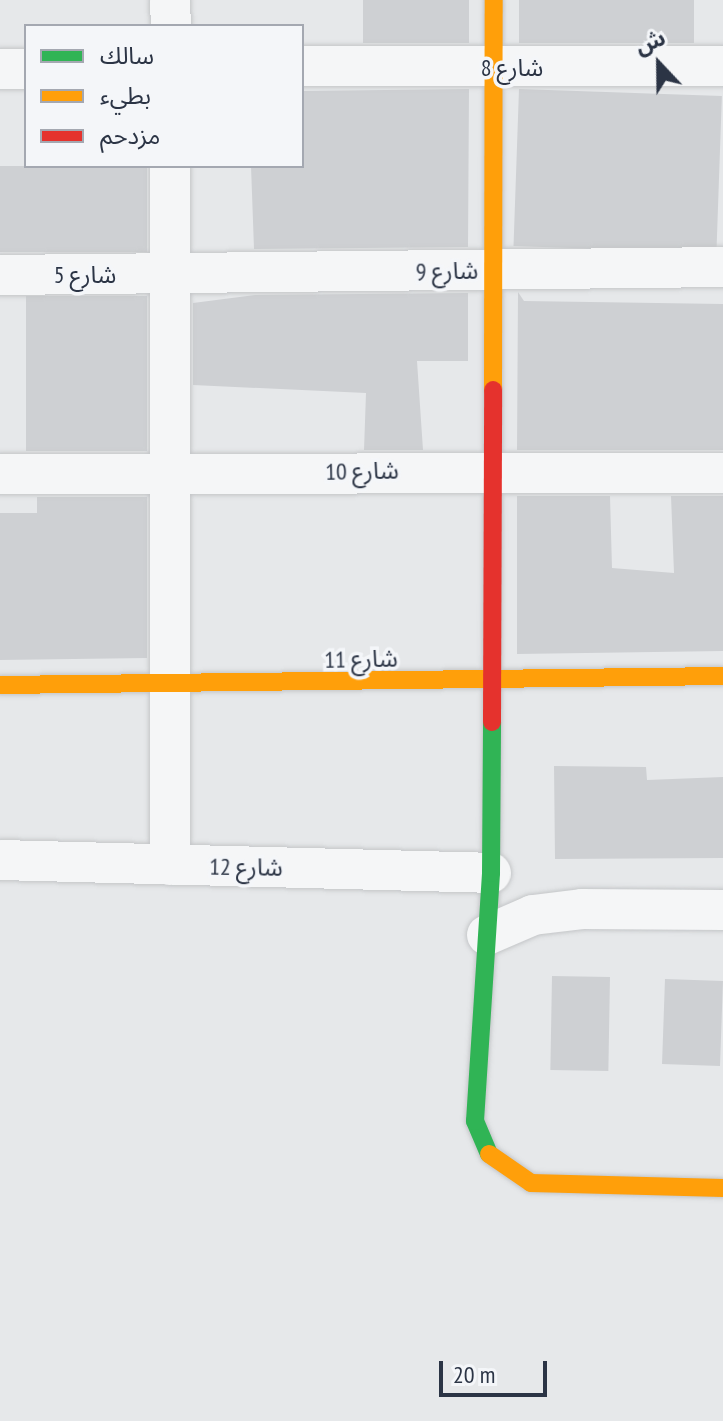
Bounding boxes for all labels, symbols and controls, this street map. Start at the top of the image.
text: ش [631,23,669,60]
legend [24,24,304,168]
north arrow [619,24,699,104]
text: سالك [100,40,154,71]
street label: شارع 8 [481,54,543,82]
text: بطيء [100,80,151,111]
text: مزدحم [100,120,160,151]
street label: شارع 9 [415,256,479,286]
street label: شارع 5 [54,261,116,289]
street label: شارع 10 [325,456,399,486]
street label: شارع 11 [324,644,398,674]
street label: شارع 12 [209,852,283,882]
scale bar [443,1345,551,1395]
text: 20 m [453,1359,495,1390]

